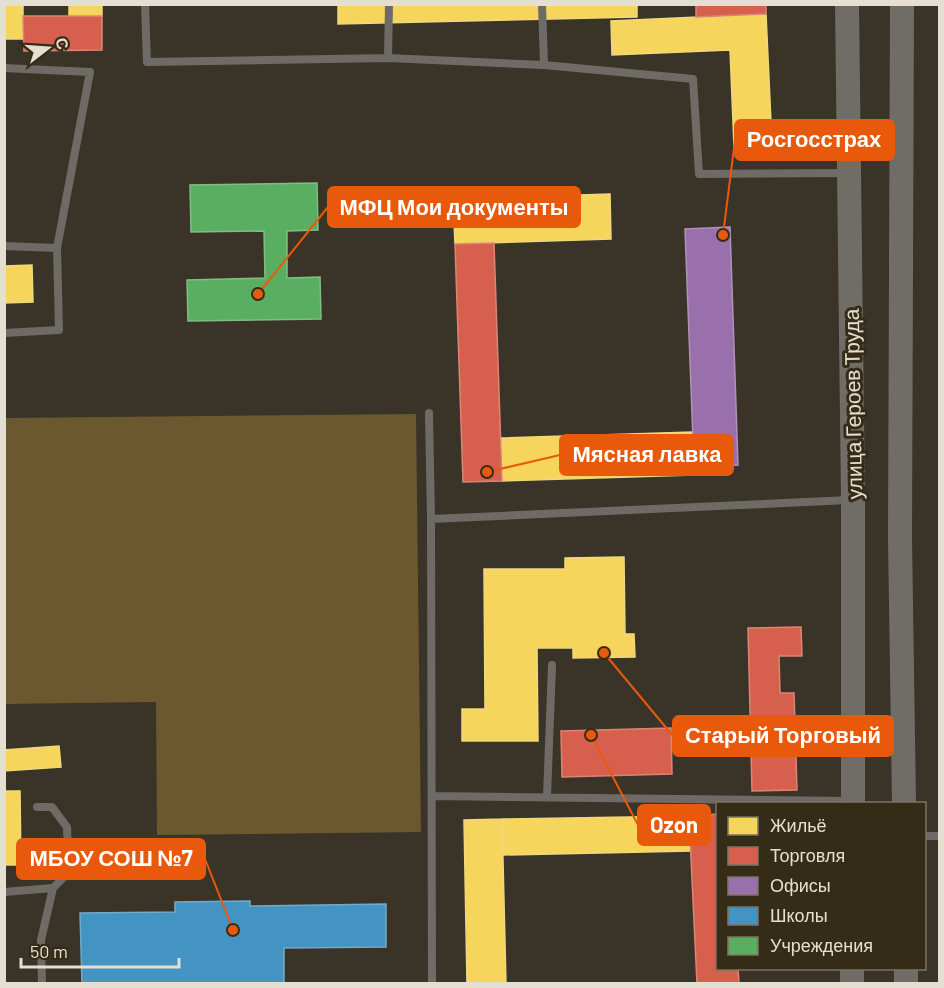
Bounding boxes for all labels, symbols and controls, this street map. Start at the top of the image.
north arrow [18,18,78,78]
text: С [52,35,74,52]
callout: Росгосстрах [735,120,894,160]
text: Росгосстрах [747,125,882,152]
callout: МФЦ Мои документы [328,187,580,227]
text: МФЦ Мои документы [340,193,568,220]
street label: улица Героев Труда [838,308,866,500]
callout: Мясная лавка [560,435,733,475]
text: Мясная лавка [572,440,722,466]
callout: Старый Торговый [673,716,893,756]
text: Старый Торговый [685,721,881,748]
legend [716,802,926,970]
callout: Ozon [638,805,710,845]
text: Ozon [650,811,698,837]
text: Жильё [770,814,827,836]
callout: МБОУ СОШ №7 [17,839,205,879]
text: МБОУ СОШ №7 [29,844,193,870]
text: Торговля [770,844,845,866]
text: Офисы [770,874,831,896]
text: Школы [770,904,828,926]
scale bar [21,931,178,969]
text: Учреждения [770,934,873,956]
text: 50 m [30,940,68,962]

